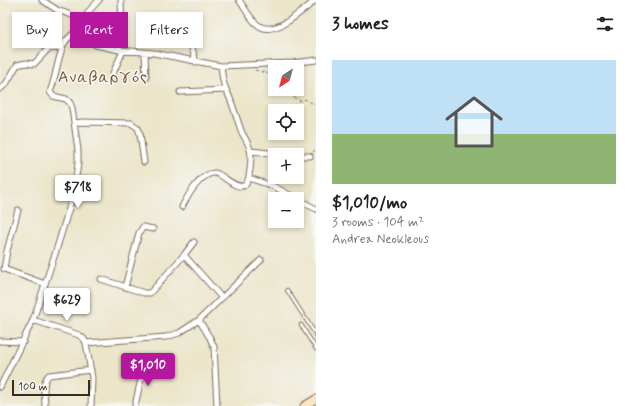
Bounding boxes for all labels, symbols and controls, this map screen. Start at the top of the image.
chip: Buy [12,12,62,48]
chip: Rent [70,12,128,48]
chip: Filters [136,12,203,48]
text: 3 homes [332,13,389,35]
icon: filters [594,13,616,35]
north arrow [268,60,304,96]
map controls [268,60,304,228]
district label: Αναβαργός [58,67,148,88]
icon: home [438,86,510,158]
button: locate [268,104,304,140]
button: + [268,148,304,184]
pin: $718 [54,175,102,209]
text: $718 [64,179,92,196]
button: − [268,192,304,228]
text: $1,010/mo [332,192,407,214]
text: 3 rooms · 104 m² [332,214,424,231]
text: Andrea Neokleous [332,231,429,248]
pin: $629 [43,288,91,322]
text: $629 [53,292,81,309]
pin: $1,010 [115,353,181,387]
text: $1,010 [130,357,166,374]
scale bar [12,378,90,397]
text: 100 m [18,380,48,394]

